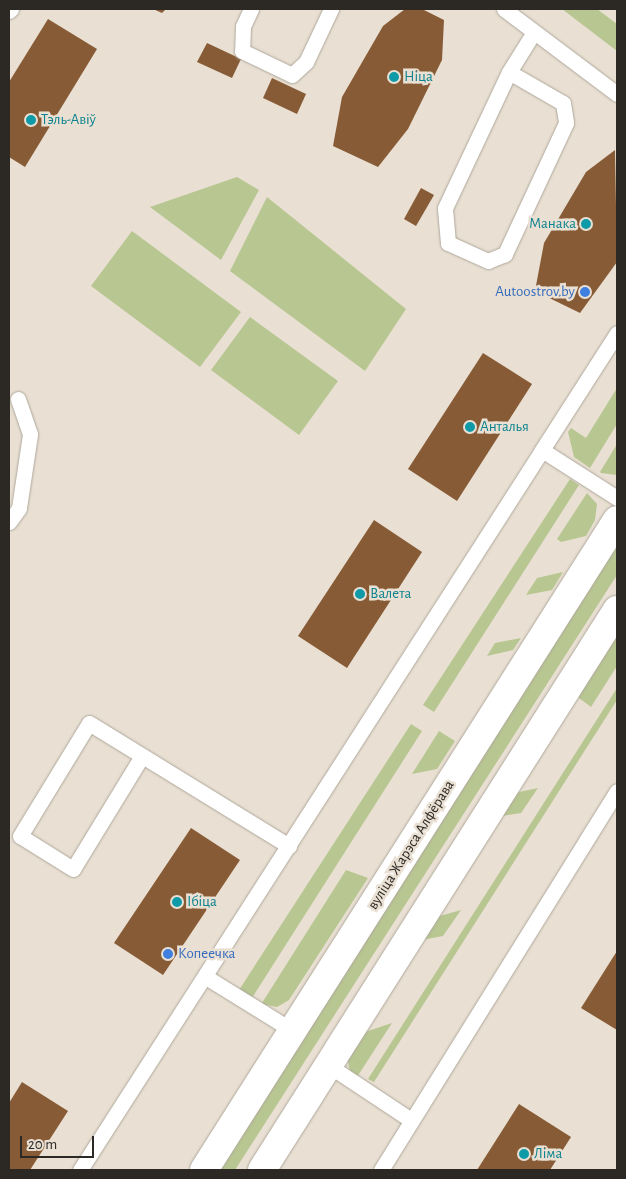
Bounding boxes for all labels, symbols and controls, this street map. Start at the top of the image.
place label: Ніца [404,68,433,86]
marker: Ніца [388,71,400,83]
place label: Тэль-Авіў [41,111,96,129]
marker: Тэль-Авіў [25,114,37,126]
place label: Манака [529,215,576,233]
marker: Манака [580,218,592,230]
place label: Autoostrov.by [495,283,575,301]
marker: Autoostrov.by [579,286,591,298]
place label: Анталья [480,418,529,436]
marker: Анталья [464,421,476,433]
place label: Валета [370,585,411,603]
marker: Валета [354,588,366,600]
street label: вуліца Жарэса Алфёрава [364,777,458,913]
place label: Ібіца [187,893,217,911]
marker: Ібіца [171,896,183,908]
place label: Копеечка [178,945,235,963]
marker: Копеечка [162,948,174,960]
scale bar [22,1126,96,1158]
text: 20 m [28,1137,57,1152]
place label: Ліма [534,1145,562,1163]
marker: Ліма [518,1148,530,1160]

